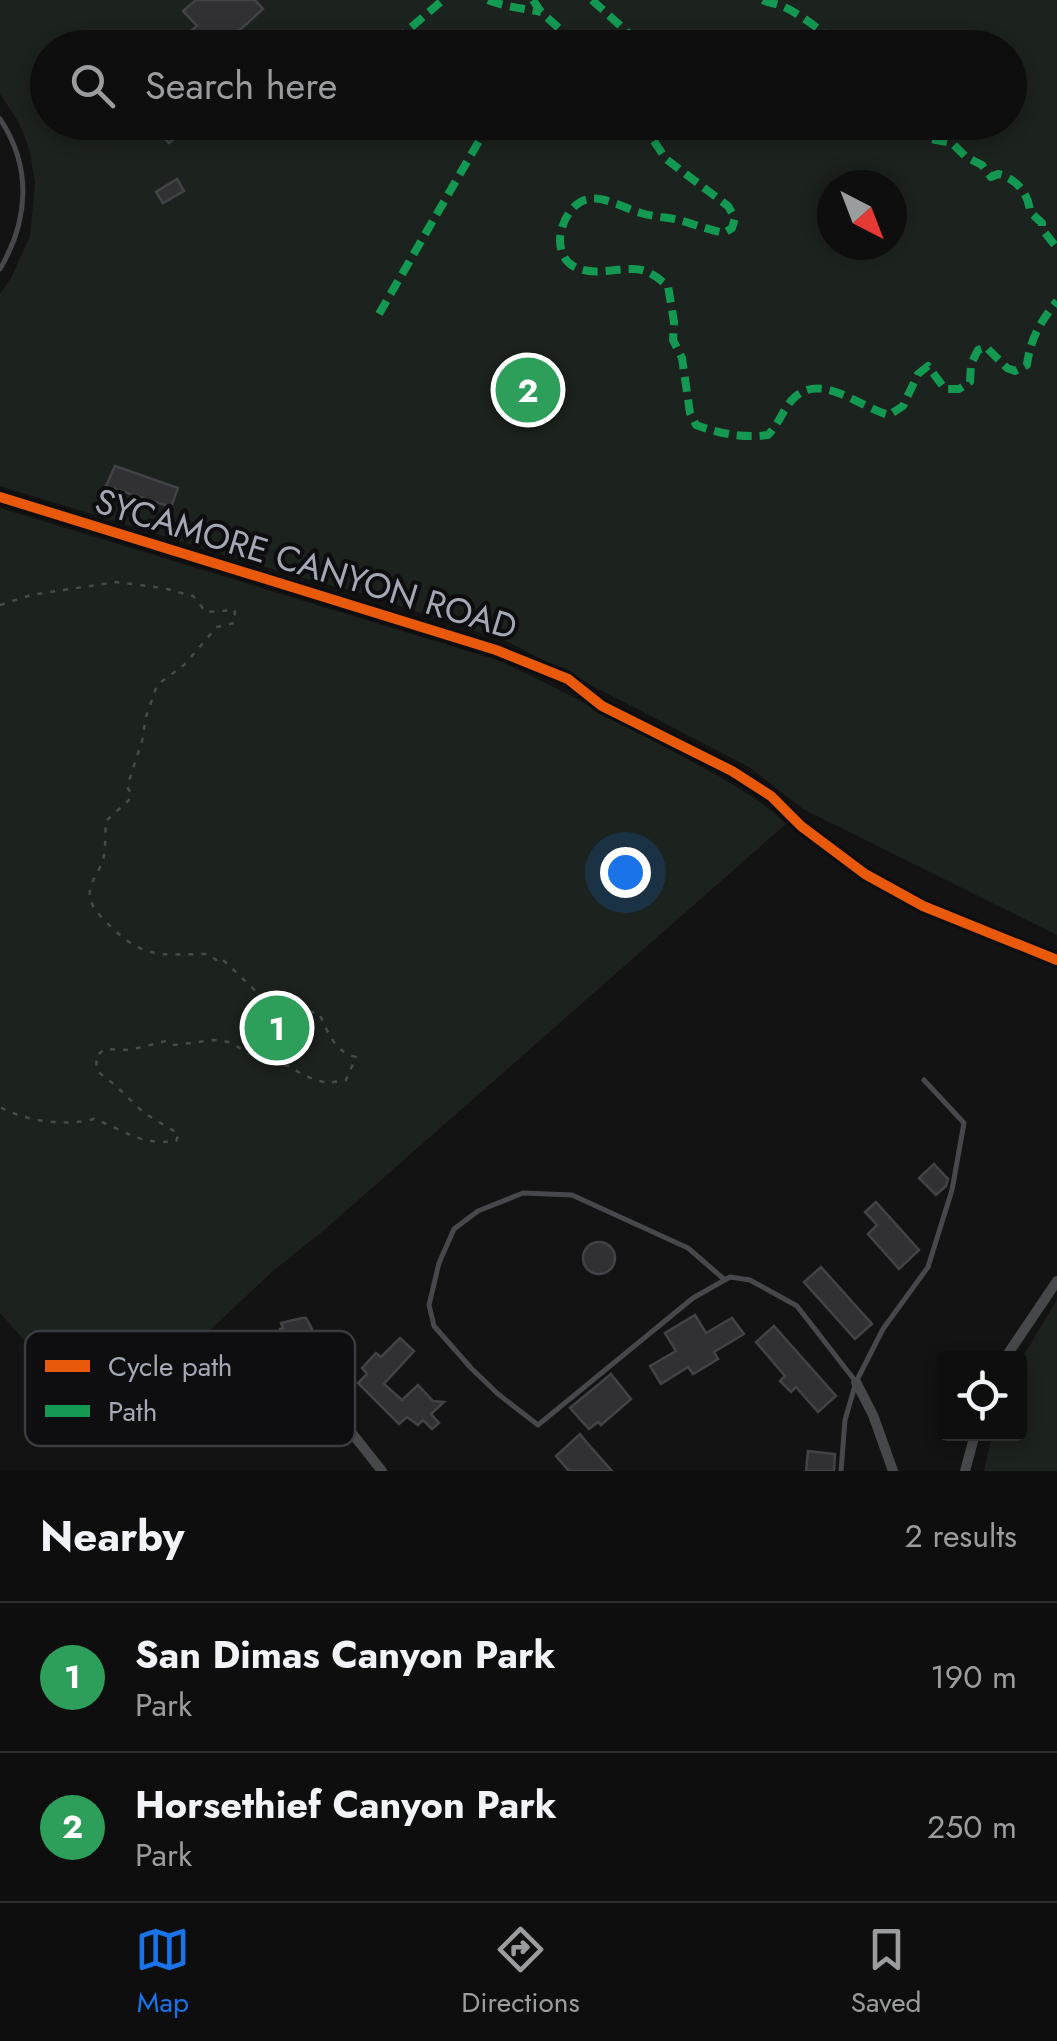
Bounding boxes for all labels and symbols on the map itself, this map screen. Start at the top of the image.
north arrow [817,170,907,260]
pin: 2 [496,352,560,428]
street label: SYCAMORE CANYON ROAD [89,476,523,652]
your location [600,847,651,898]
pin: 1 [244,990,310,1066]
legend [25,1331,355,1446]
text: Cycle path [108,1346,233,1387]
text: Path [108,1391,157,1432]

